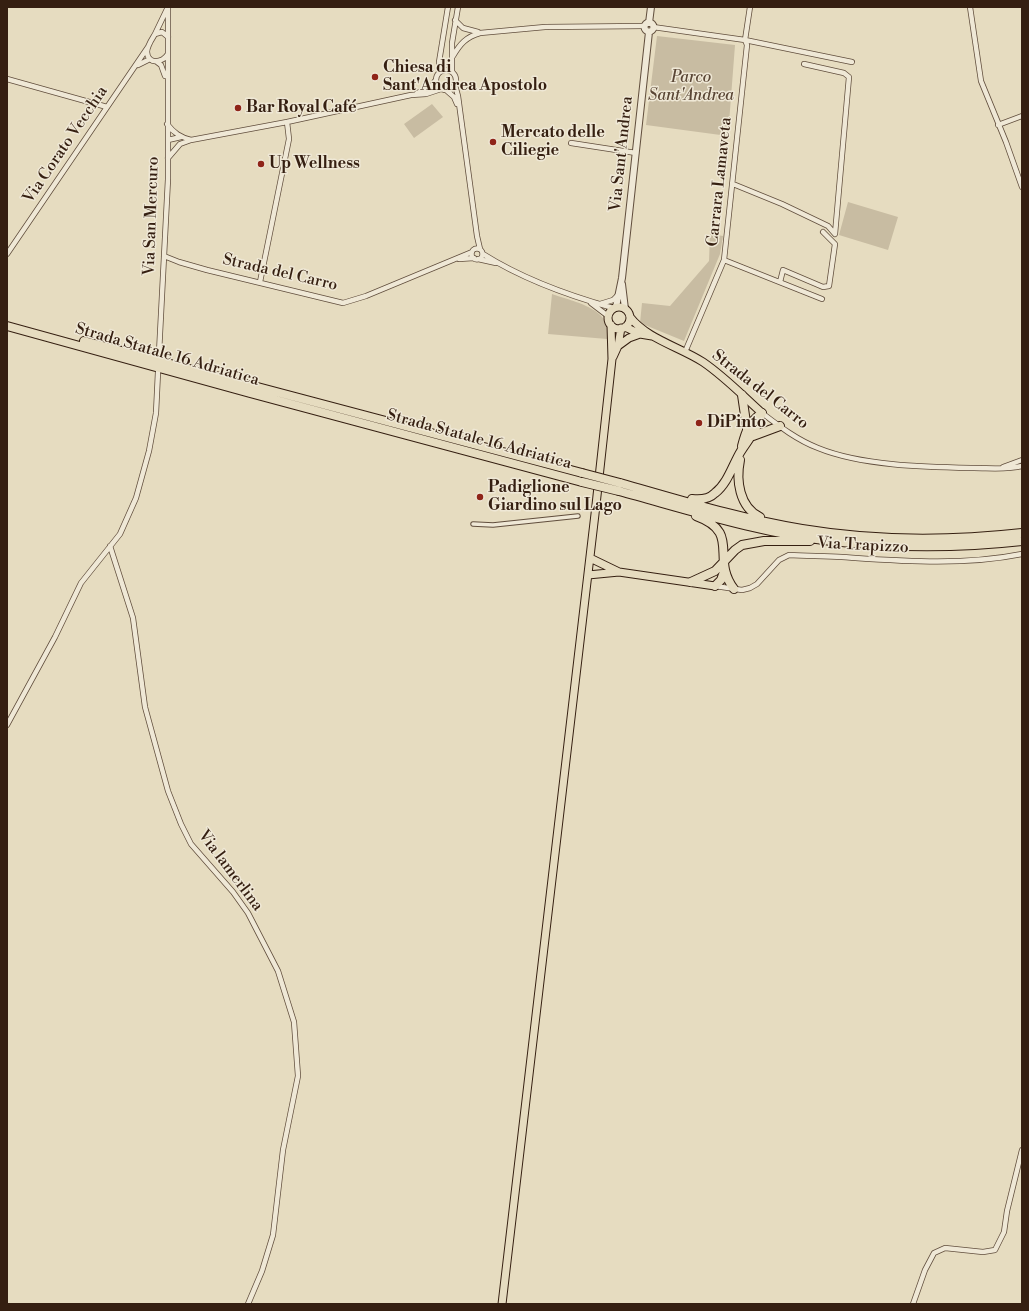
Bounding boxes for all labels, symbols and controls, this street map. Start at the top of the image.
place label: Chiesa di Sant'Andrea Apostolo [383,58,547,96]
park label: Parco Sant'Andrea [648,68,734,106]
marker: Chiesa di Sant'Andrea Apostolo [370,72,380,82]
street label: Via Corato Vecchia [20,83,112,207]
street label: Via Sant'Andrea [606,95,638,213]
place label: Bar Royal Café [246,98,356,118]
marker: Bar Royal Café [233,103,243,113]
street label: Carrara Lamaveta [704,116,736,248]
place label: Mercato delle Ciliegie [501,123,605,161]
marker: Mercato delle Ciliegie [488,137,498,147]
place label: Up Wellness [269,154,360,174]
street label: Via San Mercuro [140,156,164,276]
marker: Up Wellness [256,159,266,169]
street label: Strada del Carro [221,250,339,296]
street label: Strada Statale 16 Adriatica [73,320,261,390]
street label: Strada del Carro [708,346,812,434]
street label: Strada Statale 16 Adriatica [385,406,573,474]
place label: DiPinto [707,413,766,433]
marker: DiPinto [694,418,704,428]
place label: Padiglione Giardino sul Lago [488,478,622,516]
marker: Padiglione Giardino sul Lago [475,492,485,502]
street label: Via Trapizzo [817,534,909,558]
street label: Via lamerlina [193,827,267,915]

